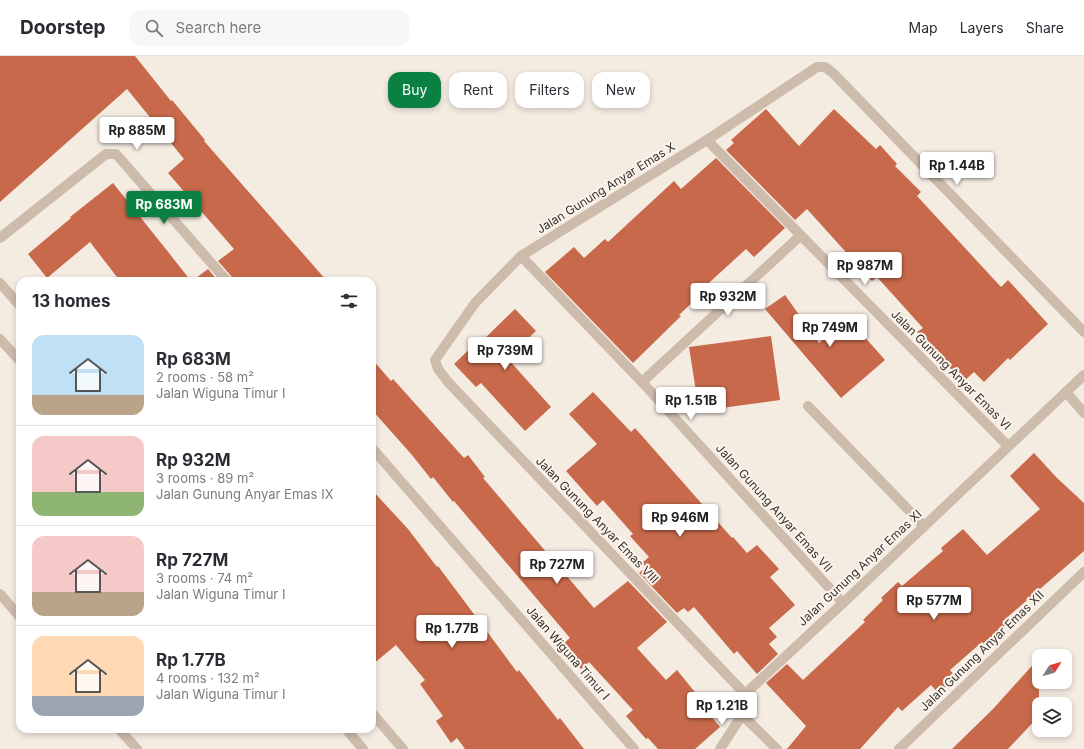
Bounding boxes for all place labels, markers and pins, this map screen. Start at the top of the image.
pin: Rp 885M [100,117,174,151]
pin: Rp 1.44B [916,152,998,186]
pin: Rp 683M [127,191,201,225]
pin: Rp 987M [828,252,902,286]
pin: Rp 932M [691,283,765,317]
pin: Rp 749M [793,314,867,348]
pin: Rp 739M [468,337,542,371]
pin: Rp 1.51B [650,387,732,421]
pin: Rp 946M [643,504,717,538]
pin: Rp 727M [520,551,594,585]
pin: Rp 577M [897,587,971,621]
pin: Rp 1.77B [411,615,493,649]
pin: Rp 1.21B [681,692,763,726]

